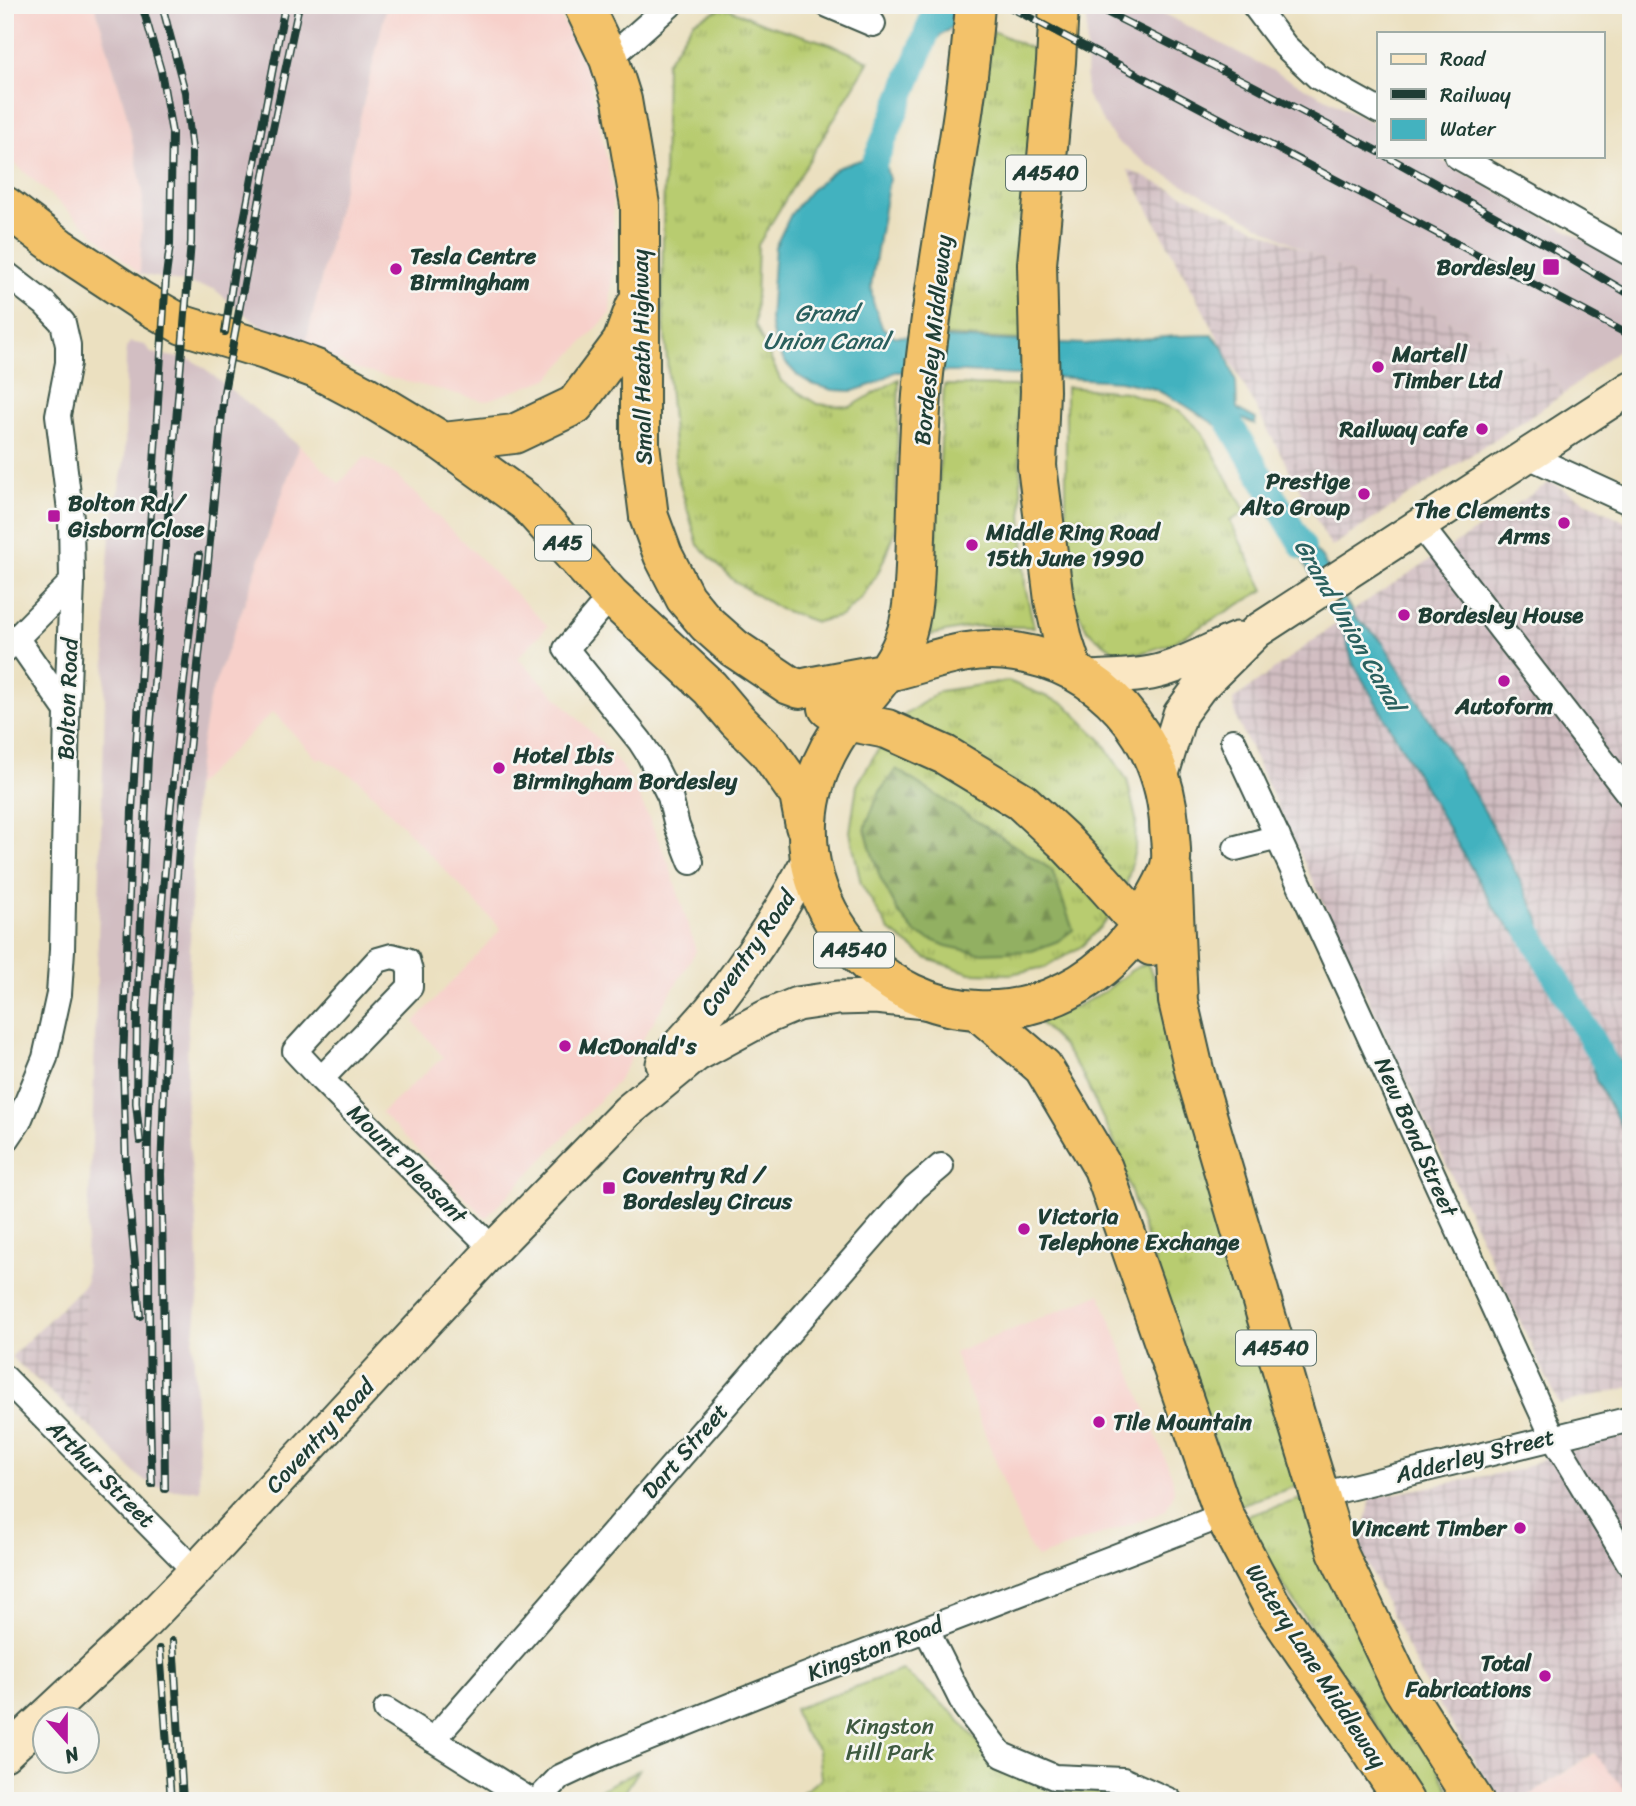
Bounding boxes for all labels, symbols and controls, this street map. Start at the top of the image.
legend [1377,32,1604,158]
text: Road [1440,40,1487,78]
text: Railway [1440,76,1511,114]
text: Water [1440,110,1497,148]
road number: A4540 [1006,156,1086,190]
street label: Bordesley Middleway [902,233,964,447]
place label: Tesla Centre Birmingham [410,236,537,303]
place label: Bordesley [1436,247,1536,288]
street label: Small Heath Highway [620,248,664,465]
marker: Bordesley [1541,257,1561,277]
marker: Tesla Centre Birmingham [388,261,404,277]
water label: Grand Union Canal [763,292,894,362]
place label: Martell Timber Ltd [1391,334,1503,401]
marker: Martell Timber Ltd [1370,359,1386,375]
place label: Railway cafe [1339,409,1468,450]
marker: Railway cafe [1474,421,1490,437]
place label: Prestige Alto Group [1240,461,1351,528]
place label: Bolton Rd / Gisborn Close [67,483,205,550]
marker: Prestige Alto Group [1356,486,1372,502]
place label: The Clements Arms [1414,490,1551,557]
marker: Bolton Rd / Gisborn Close [46,508,62,524]
place label: Middle Ring Road 15th June 1990 [985,512,1161,579]
marker: The Clements Arms [1556,515,1572,531]
road number: A45 [535,526,591,560]
water label: Grand Union Canal [1282,530,1418,724]
marker: Middle Ring Road 15th June 1990 [964,537,980,553]
place label: Bordesley House [1418,595,1584,636]
marker: Bordesley House [1396,607,1412,623]
street label: Bolton Road [45,635,91,761]
marker: Autoform [1496,673,1512,689]
place label: Autoform [1454,686,1553,727]
place label: Hotel Ibis Birmingham Bordesley [512,735,738,802]
marker: Hotel Ibis Birmingham Bordesley [491,760,507,776]
street label: Coventry Road [689,880,808,1025]
road number: A4540 [814,932,894,968]
place label: McDonald's [578,1026,697,1067]
marker: McDonald's [557,1038,573,1054]
street label: New Bond Street [1362,1050,1470,1225]
street label: Mount Pleasant [337,1094,478,1235]
place label: Coventry Rd / Bordesley Circus [622,1155,792,1222]
marker: Coventry Rd / Bordesley Circus [601,1180,617,1196]
place label: Victoria Telephone Exchange [1038,1196,1240,1263]
marker: Victoria Telephone Exchange [1016,1221,1032,1237]
road number: A4540 [1236,1330,1316,1366]
street label: Coventry Road [255,1367,386,1504]
street label: Dart Street [631,1393,739,1509]
place label: Tile Mountain [1113,1402,1252,1443]
street label: Arthur Street [36,1409,165,1538]
marker: Tile Mountain [1091,1414,1107,1430]
street label: Adderley Street [1390,1416,1559,1496]
place label: Vincent Timber [1351,1508,1509,1549]
marker: Vincent Timber [1512,1520,1528,1536]
street label: Watery Lane Middleway [1234,1555,1398,1777]
street label: Kingston Road [801,1604,951,1694]
place label: Total Fabrications [1405,1643,1532,1710]
marker: Total Fabrications [1537,1668,1553,1684]
north arrow [32,1704,102,1774]
park label: Kingston Hill Park [846,1706,935,1773]
text: N [59,1737,85,1773]

